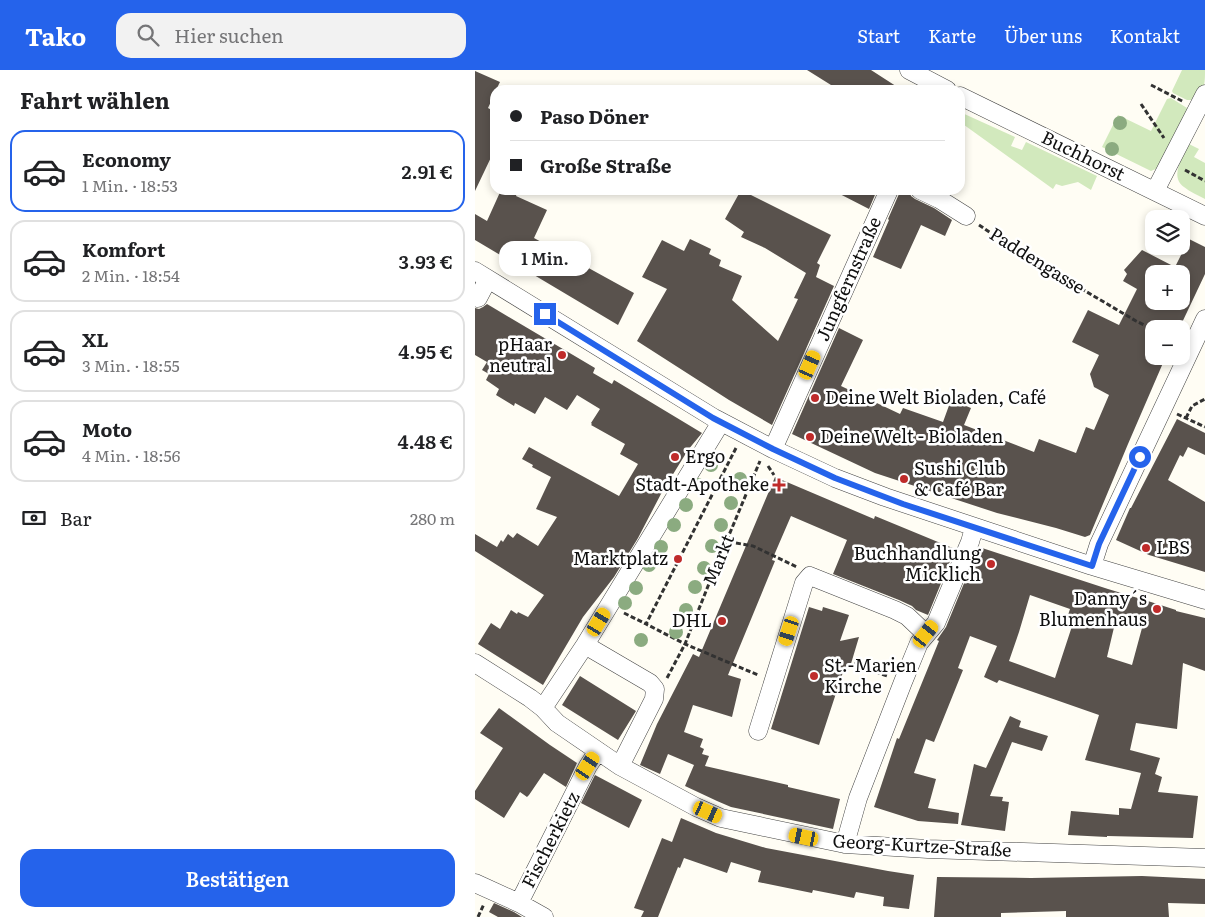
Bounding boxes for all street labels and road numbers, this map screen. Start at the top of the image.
street label: Buchhorst [1037,123,1131,187]
street label: Jungfernstraße [808,212,887,345]
street label: Paddengasse [985,220,1091,300]
street label: Markt [695,529,740,589]
street label: Fischerkietz [514,786,586,892]
street label: Georg-Kurtze-Straße [832,826,1012,863]

